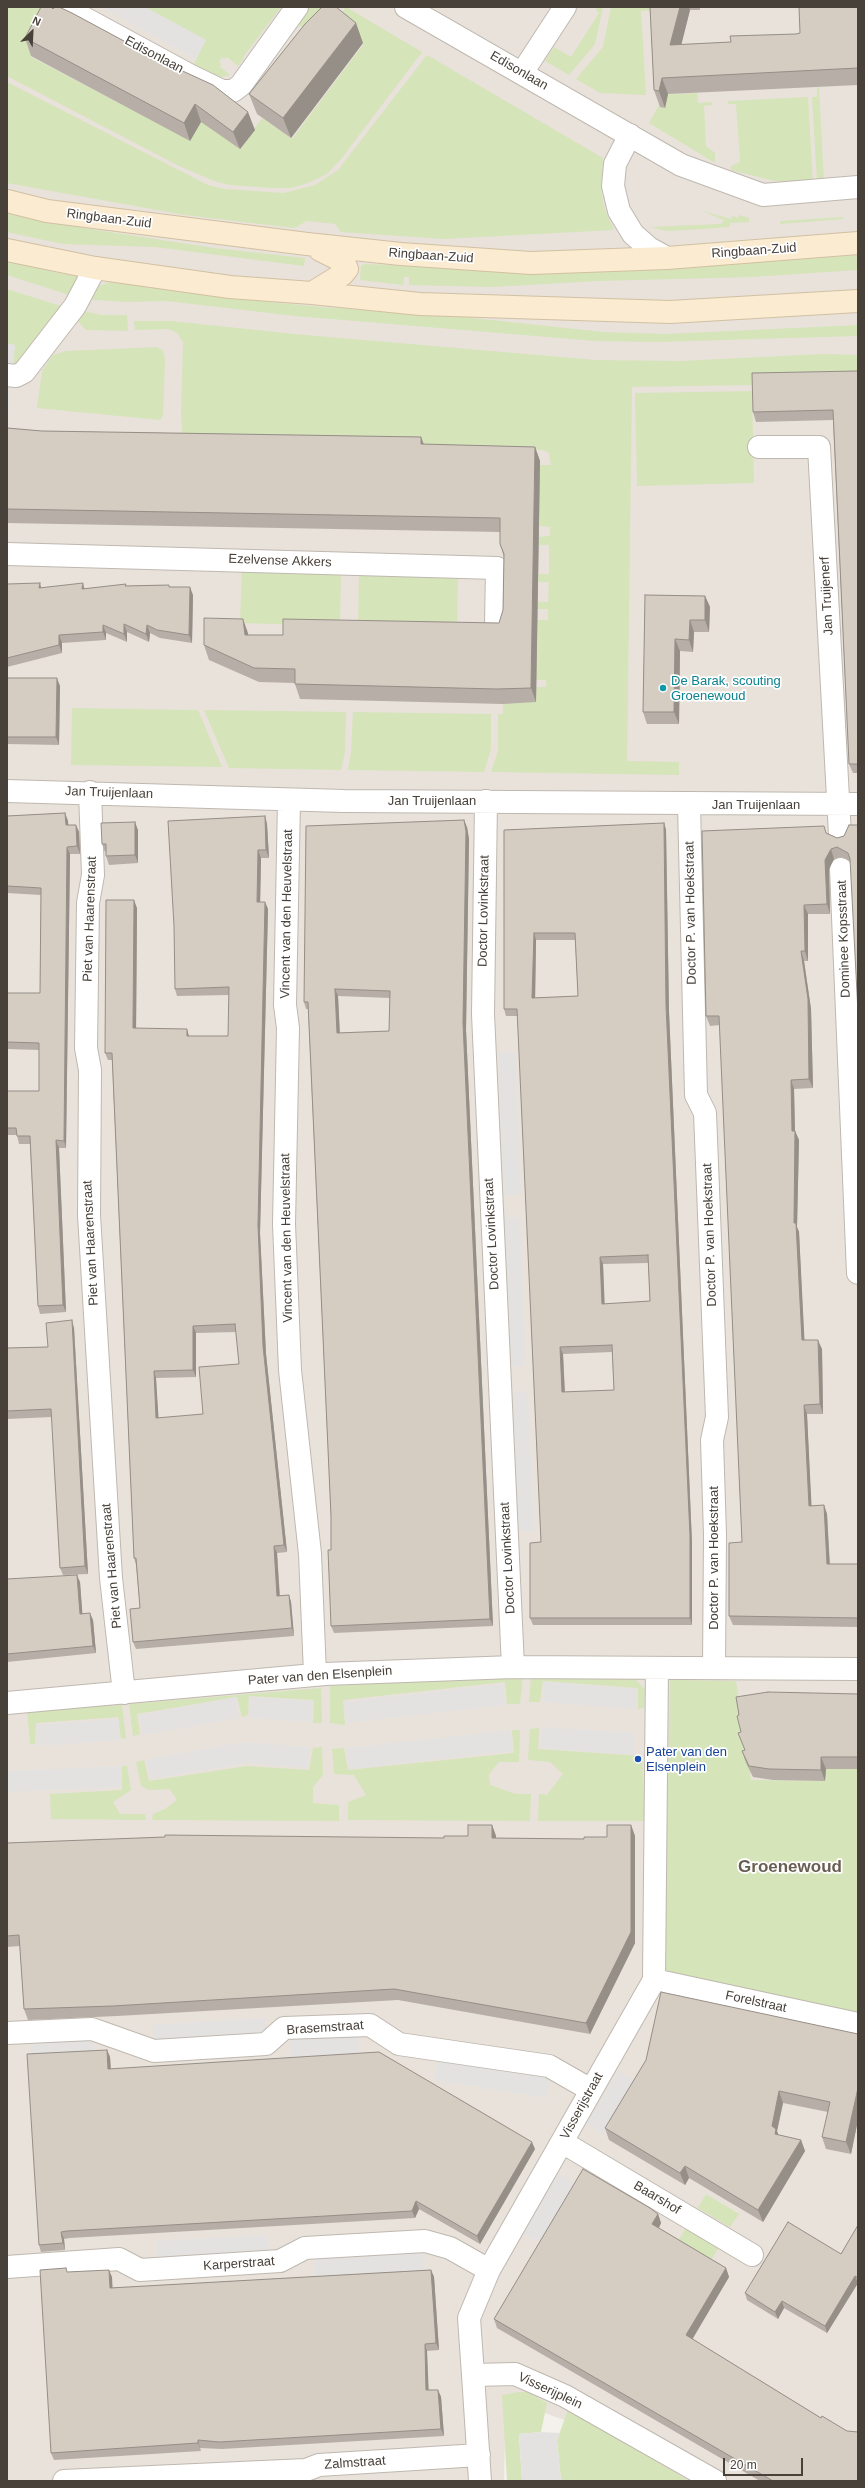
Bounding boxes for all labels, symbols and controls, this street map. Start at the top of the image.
north arrow [12,12,52,52]
text: N [31,14,43,28]
street label: Edisonlaan [122,33,186,77]
street label: Edisonlaan [487,48,551,94]
street label: Ringbaan-Zuid [66,206,152,232]
street label: Ringbaan-Zuid [711,240,797,262]
street label: Ringbaan-Zuid [388,245,474,267]
street label: Ezelvense Akkers [228,551,332,571]
street label: Jan Truijenerf [817,556,837,636]
place label: De Barak, scouting Groenewoud [671,673,781,704]
marker: De Barak, scouting Groenewoud [658,683,668,693]
street label: Jan Truijenlaan [65,784,153,802]
street label: Jan Truijenlaan [388,793,476,809]
street label: Jan Truijenlaan [712,797,800,813]
street label: Vincent van den Heuvelstraat [278,829,296,999]
street label: Doctor P. van Hoekstraat [682,841,700,985]
street label: Doctor Lovinkstraat [475,855,493,967]
street label: Piet van Haarenstraat [80,856,100,982]
street label: Dominee Kopsstraat [834,880,854,998]
street label: Vincent van den Heuvelstraat [278,1153,296,1323]
street label: Doctor P. van Hoekstraat [700,1163,720,1307]
street label: Doctor Lovinkstraat [481,1178,503,1290]
street label: Piet van Haarenstraat [80,1180,102,1306]
street label: Doctor P. van Hoekstraat [706,1486,722,1630]
street label: Doctor Lovinkstraat [497,1502,519,1614]
street label: Piet van Haarenstraat [99,1503,125,1629]
street label: Pater van den Elsenplein [247,1663,393,1689]
place label: Pater van den Elsenplein [646,1744,727,1775]
marker: Pater van den Elsenplein [633,1754,643,1764]
district label: Groenewoud [738,1857,842,1877]
street label: Forelstraat [724,1988,788,2016]
street label: Brasemstraat [286,2018,364,2038]
street label: Visserijstraat [557,2070,607,2142]
street label: Baarshof [631,2178,683,2218]
street label: Karperstraat [203,2254,275,2274]
street label: Visserijplein [515,2369,585,2413]
scale bar [725,2450,805,2476]
street label: Zalmstraat [324,2453,386,2473]
text: 20 m [730,2458,757,2472]

